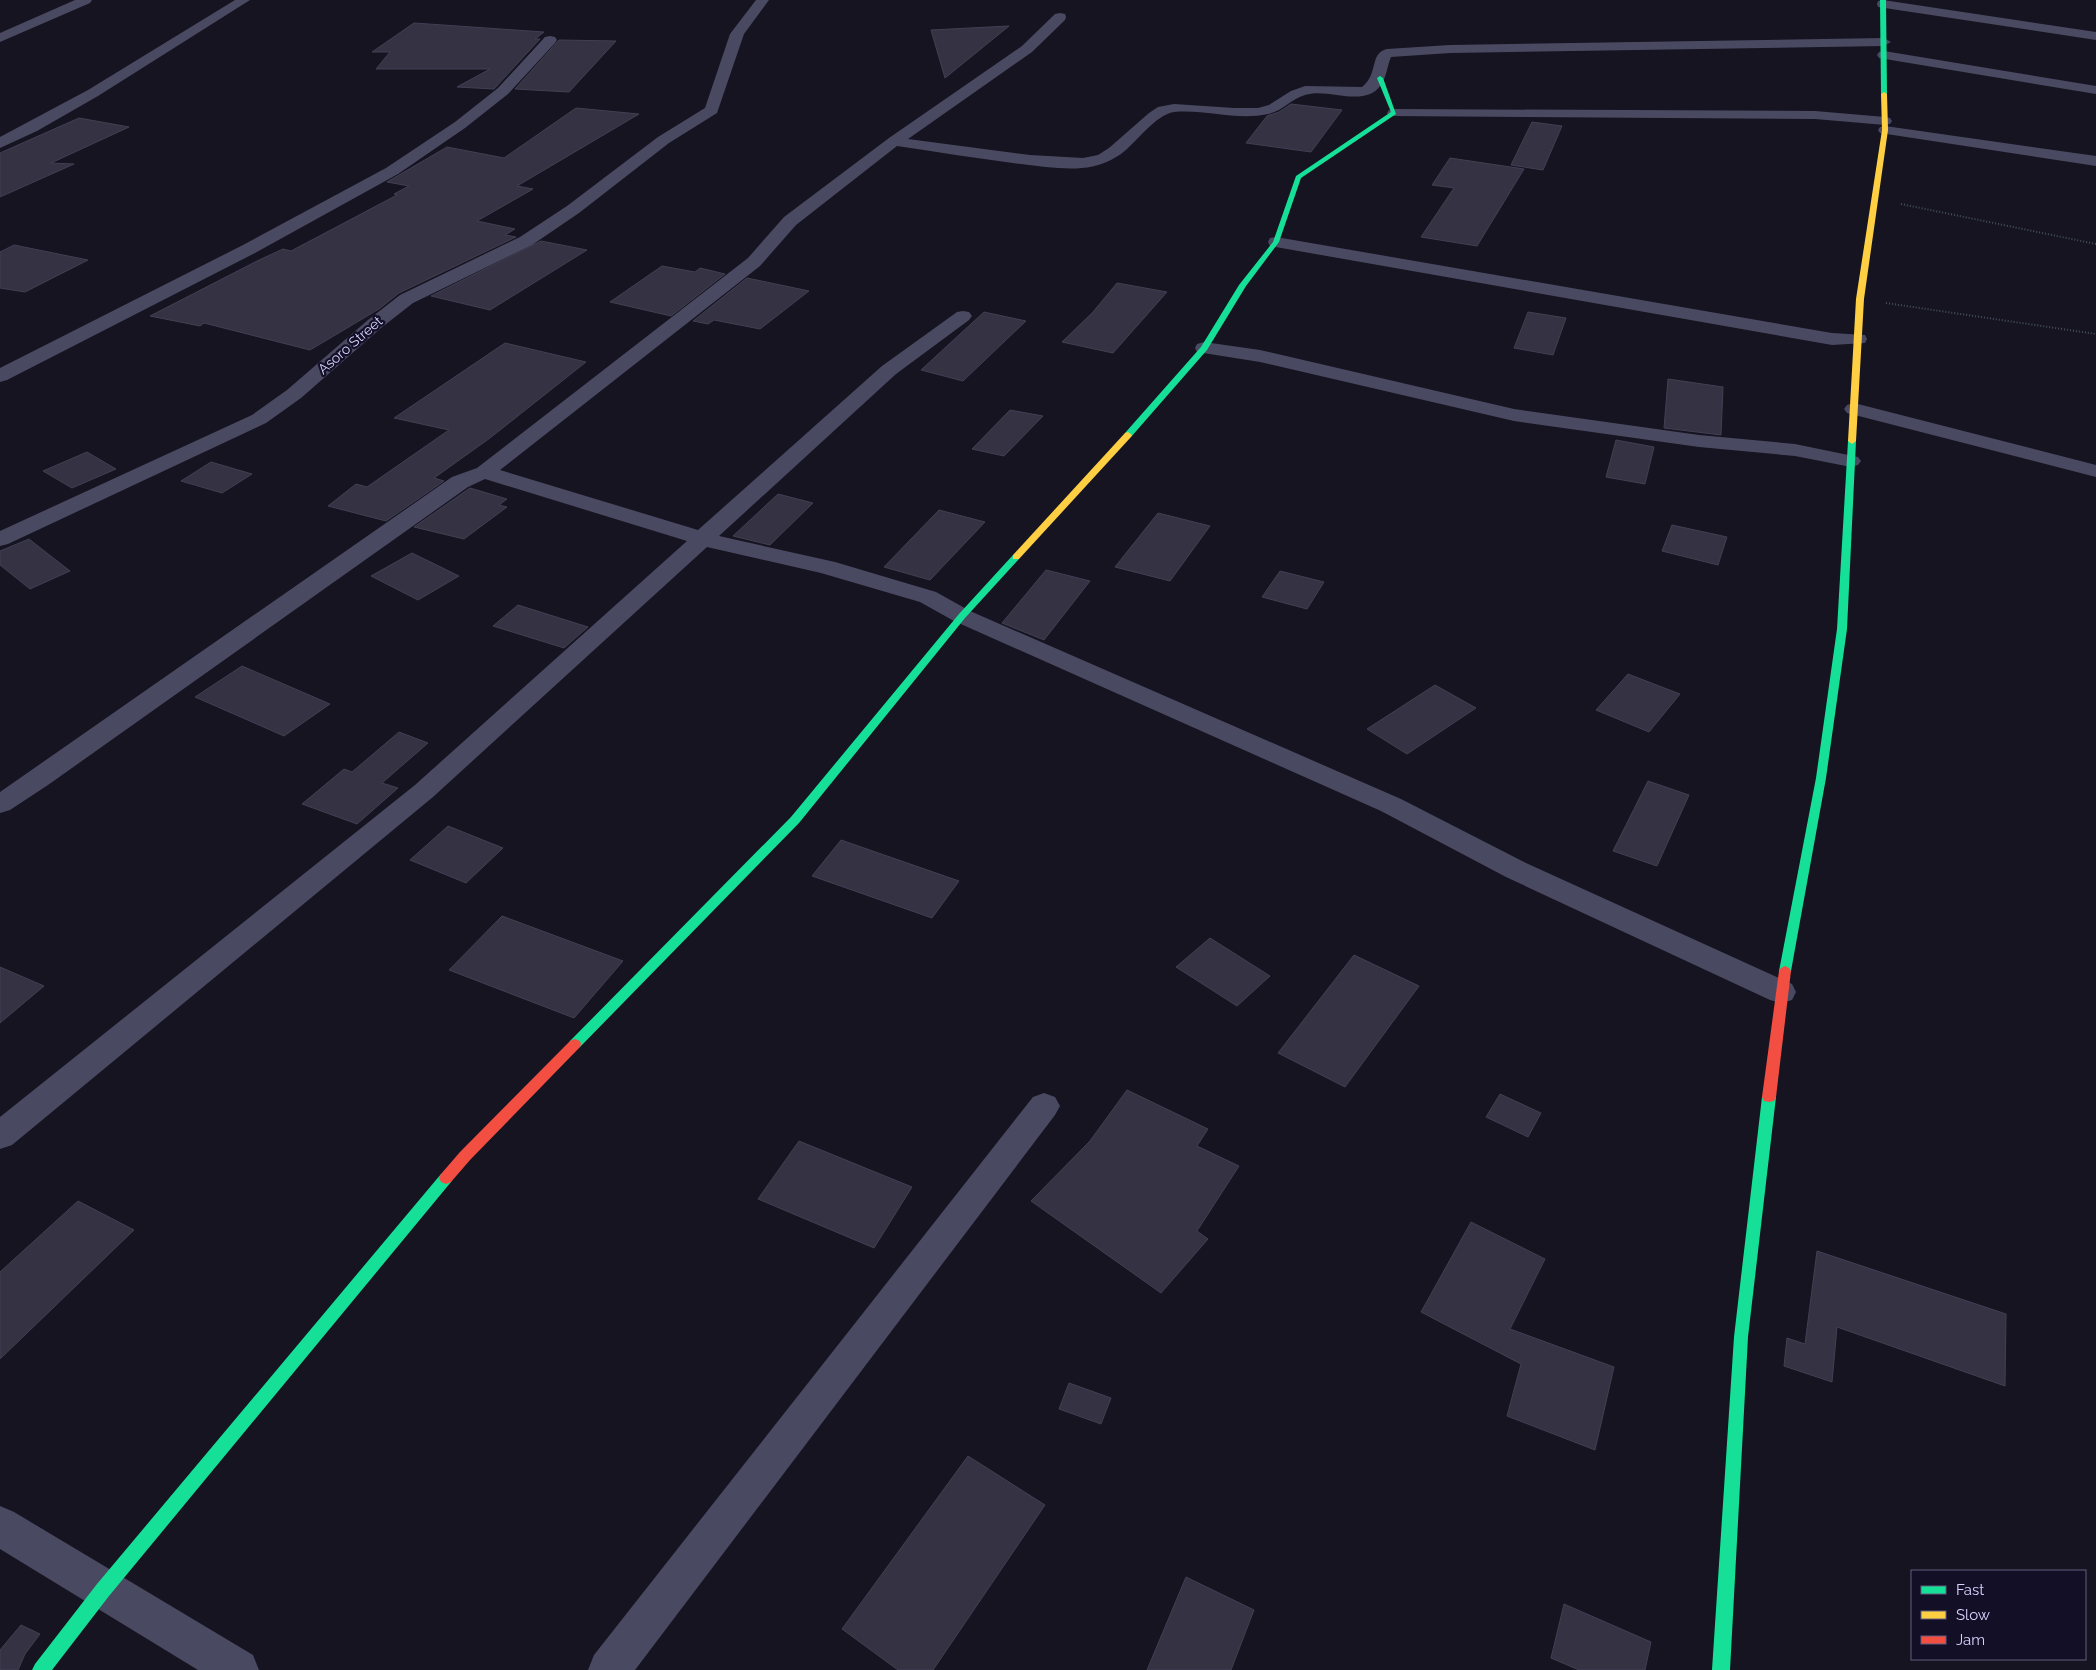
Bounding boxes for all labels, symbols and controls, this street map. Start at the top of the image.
street label: Asoro Street [315,313,386,377]
legend [1911,1570,2086,1660]
text: Fast [1956,1581,1984,1599]
text: Slow [1956,1606,1990,1624]
text: Jam [1956,1631,1985,1649]

